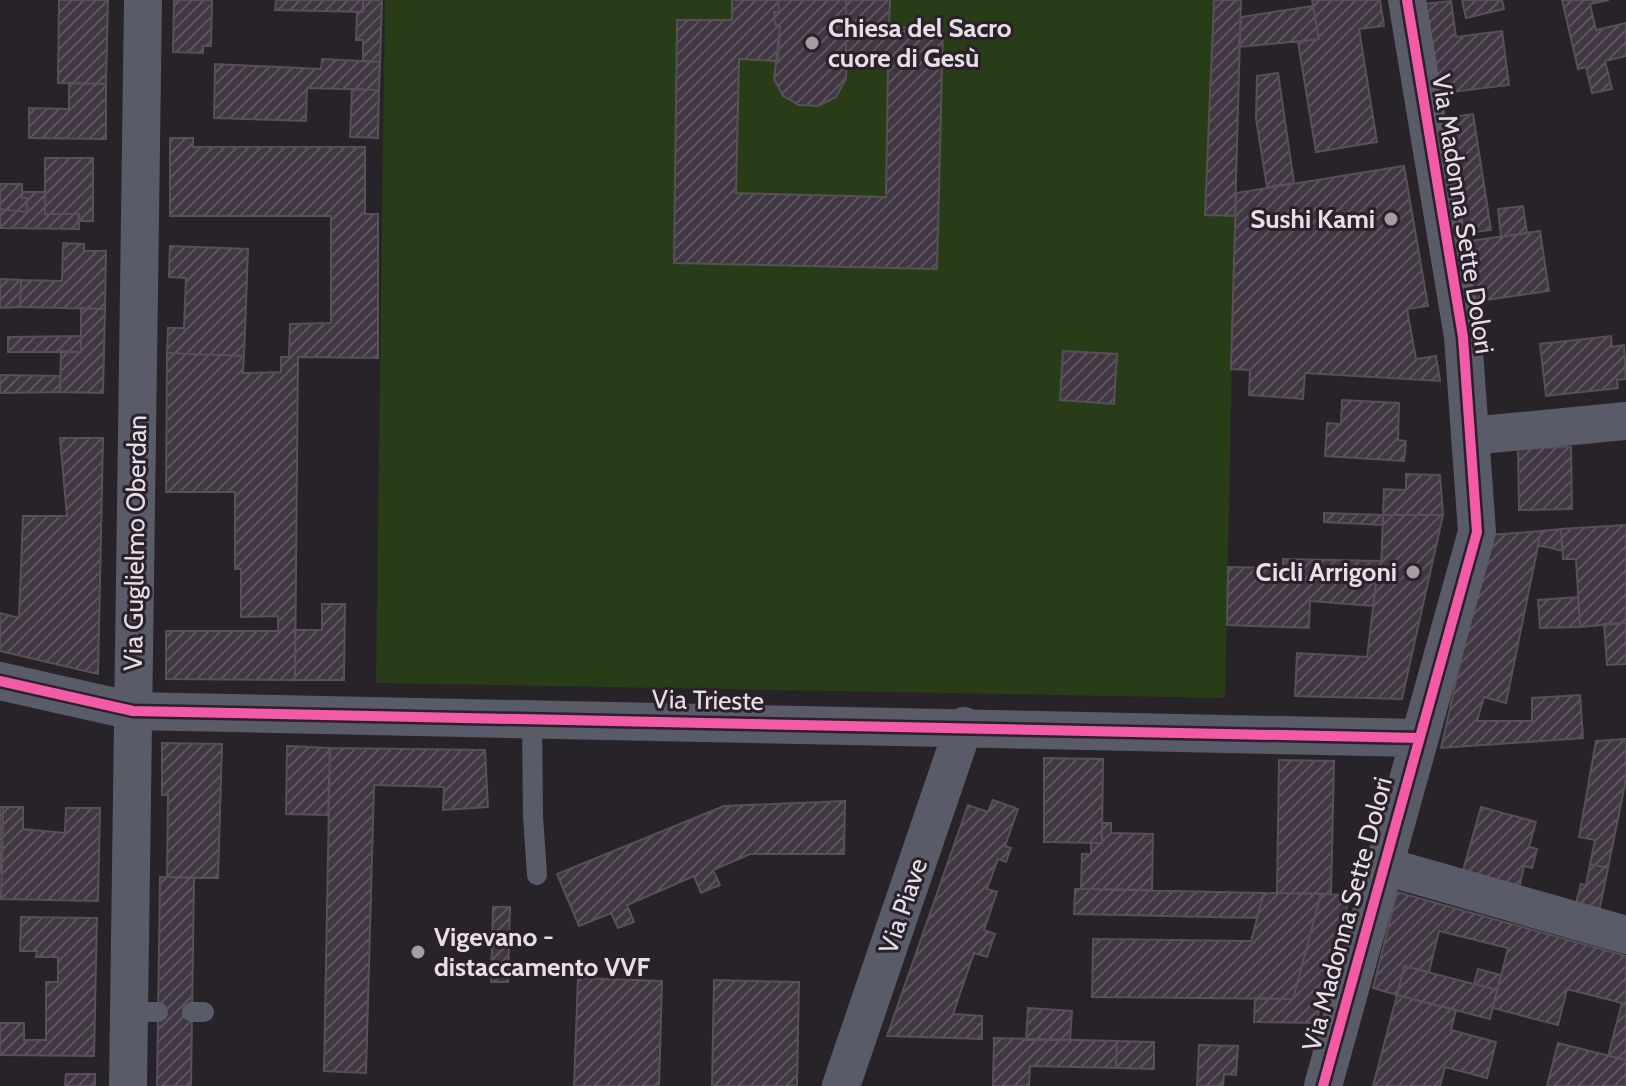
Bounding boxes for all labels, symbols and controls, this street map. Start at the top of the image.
place label: Chiesa del Sacro cuore di Gesù [828,12,1012,74]
marker: Chiesa del Sacro cuore di Gesù [803,34,821,52]
street label: Via Madonna Sette Dolori [1425,72,1501,356]
place label: Sushi Kami [1250,203,1375,235]
marker: Sushi Kami [1382,210,1400,228]
street label: Via Guglielmo Oberdan [117,415,153,671]
place label: Cicli Arrigoni [1256,556,1397,588]
marker: Cicli Arrigoni [1404,563,1422,581]
street label: Via Trieste [652,683,764,717]
street label: Via Madonna Sette Dolori [1295,773,1399,1055]
street label: Via Piave [872,854,934,958]
place label: Vigevano - distaccamento VVF [434,921,650,983]
marker: Vigevano - distaccamento VVF [409,943,427,961]

